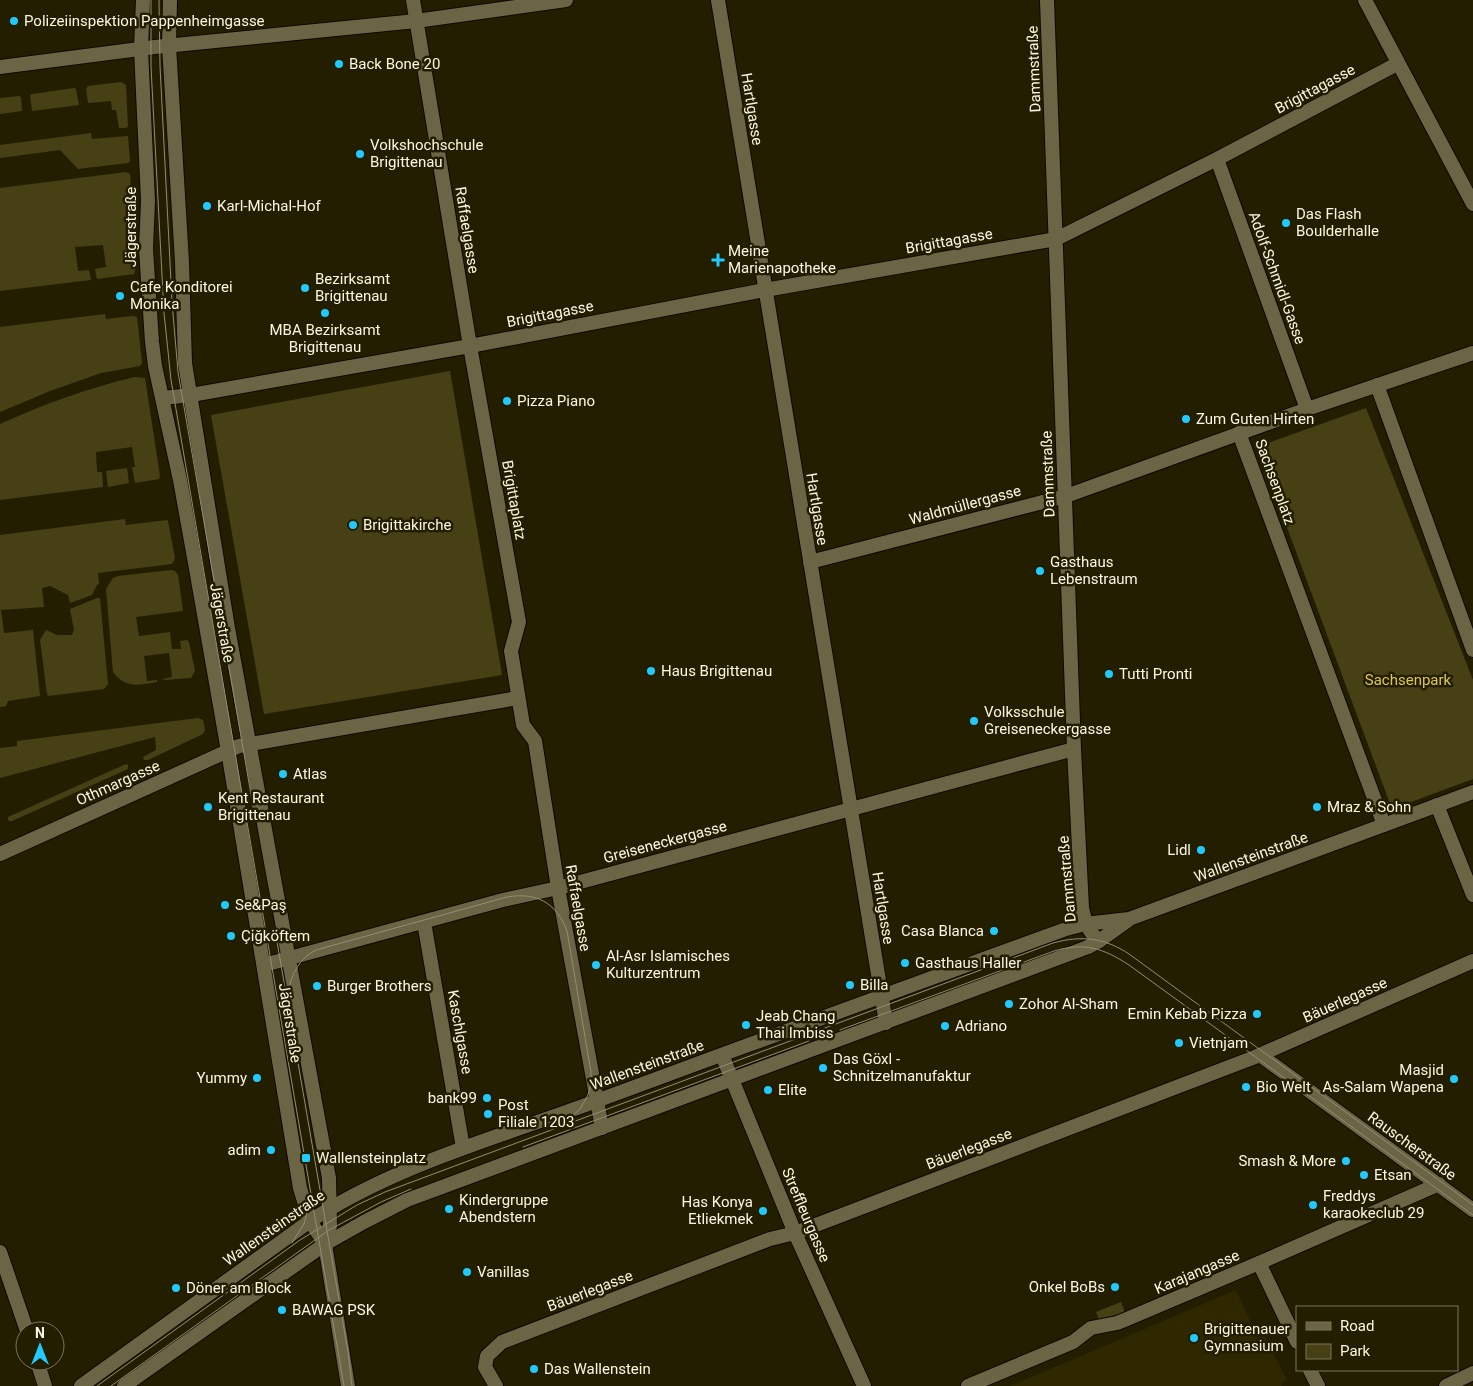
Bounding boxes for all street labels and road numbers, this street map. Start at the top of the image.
street label: Dammstraße [1023,25,1045,113]
street label: Brigittagasse [1272,60,1358,118]
street label: Hartlgasse [737,72,767,146]
street label: Raffaelgasse [451,185,483,275]
street label: Jägerstraße [122,187,140,267]
street label: Adolf-Schmidl-Gasse [1245,209,1309,347]
street label: Brigittagasse [904,224,994,258]
street label: Brigittagasse [505,297,595,331]
street label: Dammstraße [1037,430,1059,518]
street label: Sachsenplatz [1251,437,1299,527]
street label: Brigittaplatz [498,459,530,541]
street label: Hartlgasse [802,472,832,546]
street label: Waldmüllergasse [907,481,1023,529]
street label: Jägerstraße [206,582,238,664]
street label: Othmargasse [73,757,163,809]
street label: Greiseneckergasse [601,817,729,867]
street label: Wallensteinstraße [1192,828,1310,886]
street label: Dammstraße [1054,835,1080,923]
street label: Raffaelgasse [562,863,594,953]
street label: Hartlgasse [868,871,898,945]
street label: Bäuerlegasse [1300,973,1390,1027]
street label: Jägerstraße [275,982,305,1064]
street label: Kaschlgasse [444,989,476,1076]
street label: Wallensteinstraße [588,1036,706,1094]
street label: Rauscherstraße [1364,1108,1460,1184]
street label: Bäuerlegasse [924,1124,1014,1174]
street label: Streffleurgasse [778,1165,834,1265]
street label: Wallensteinstraße [220,1186,328,1270]
street label: Karajangasse [1152,1246,1242,1298]
street label: Bäuerlegasse [545,1266,635,1316]

